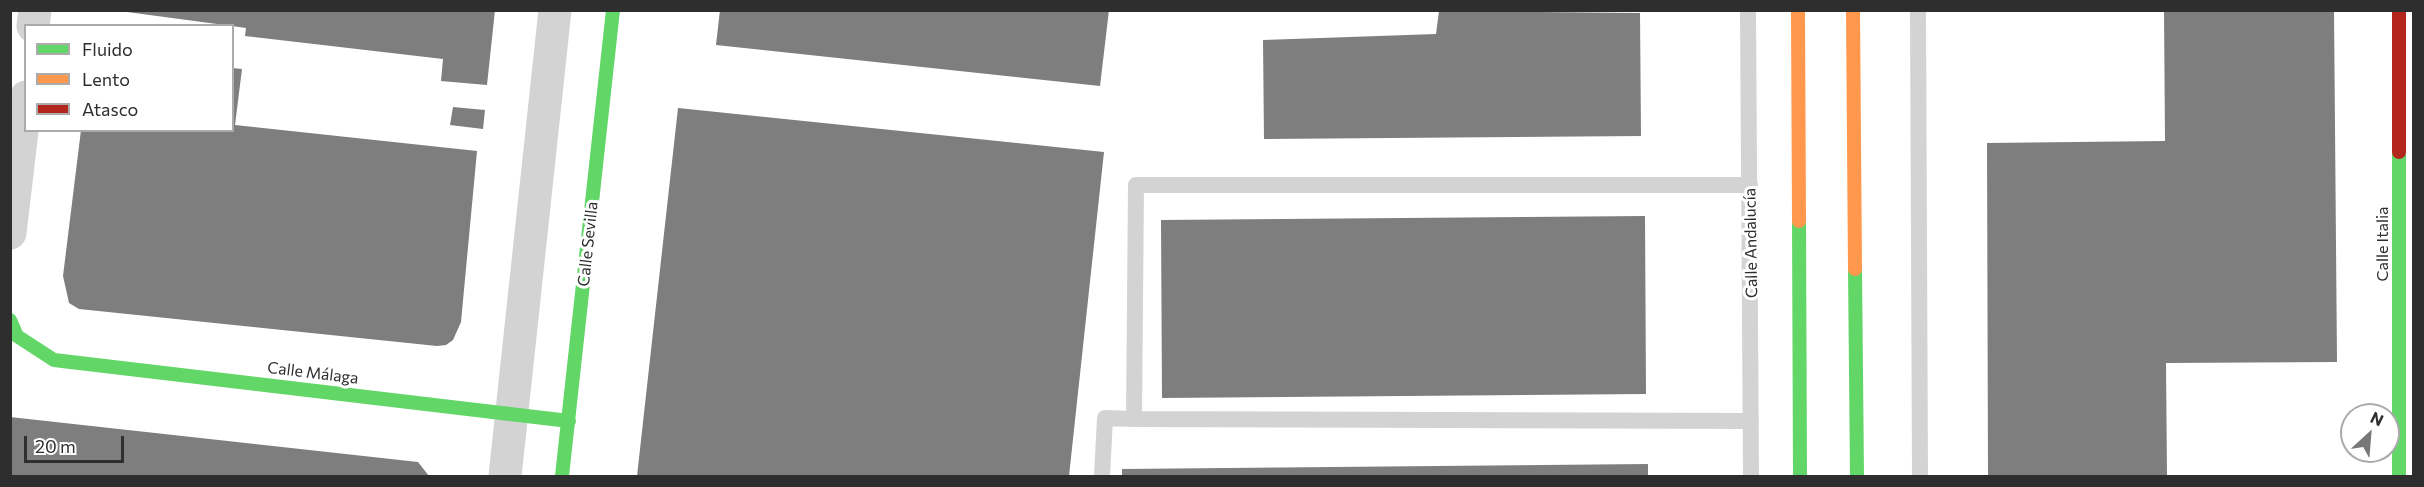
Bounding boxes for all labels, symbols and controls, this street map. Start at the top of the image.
legend [24,24,234,132]
text: Fluido [82,38,133,60]
text: Lento [82,68,130,90]
text: Atasco [82,98,138,120]
street label: Calle Andalucía [1740,188,1762,298]
street label: Calle Sevilla [574,201,602,287]
street label: Calle Italia [2373,207,2393,281]
street label: Calle Málaga [266,358,360,388]
north arrow [2340,403,2400,463]
text: N [2368,407,2387,429]
scale bar [27,424,128,462]
text: 20 m [35,435,76,457]

